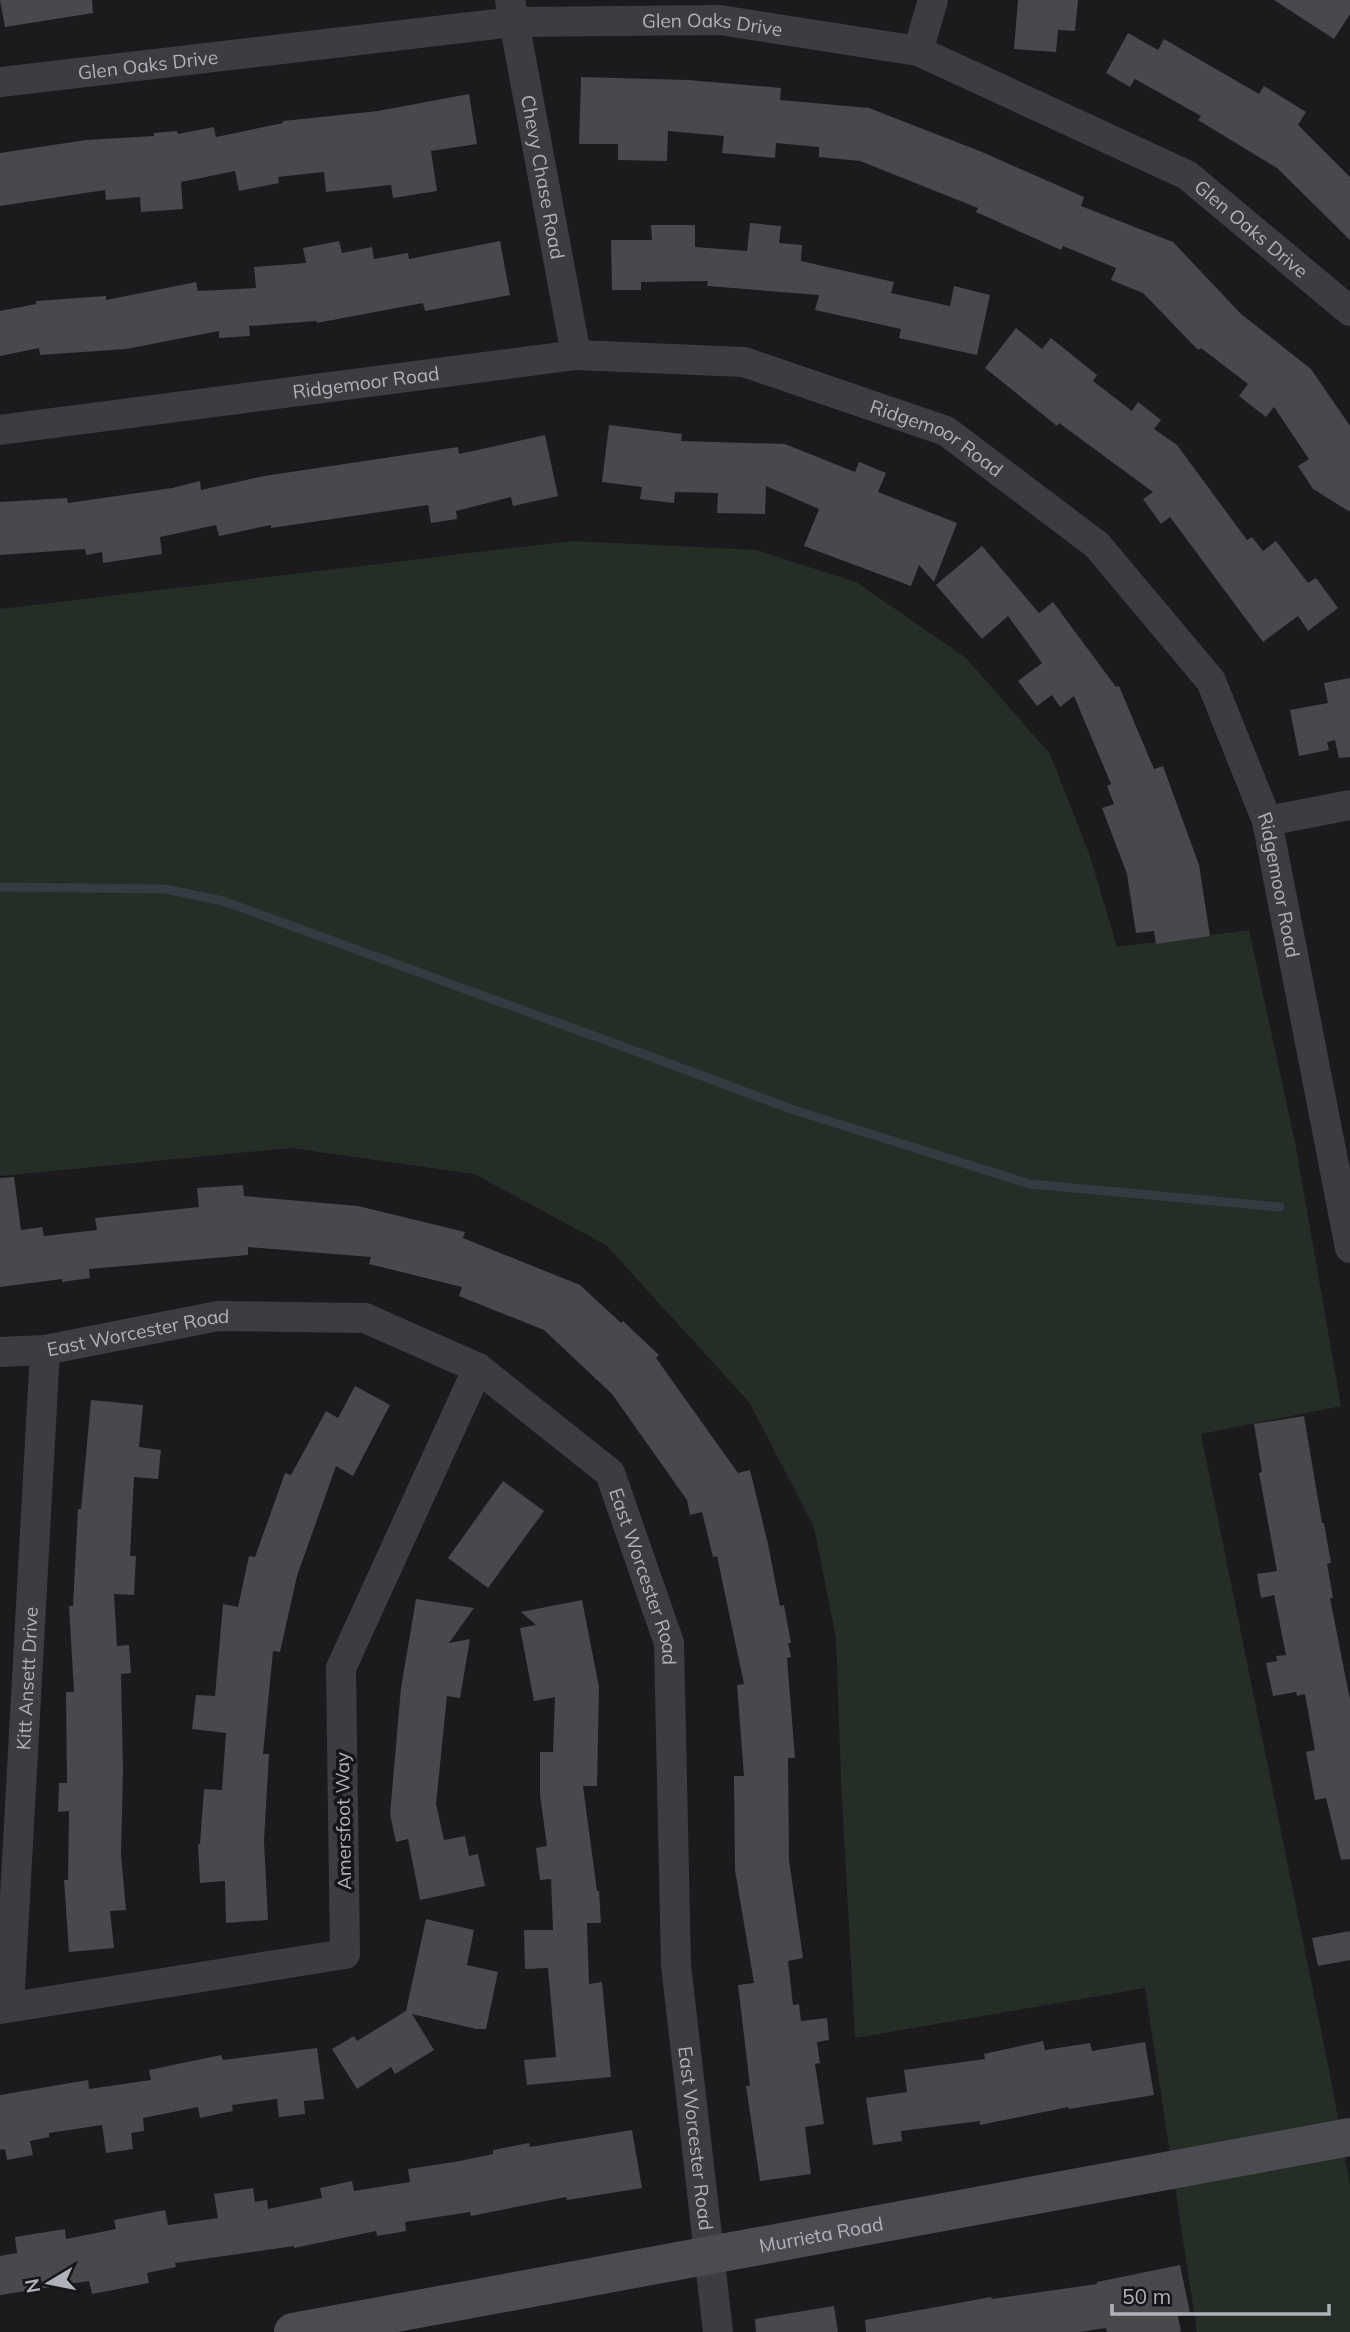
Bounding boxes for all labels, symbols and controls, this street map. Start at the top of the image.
street label: Glen Oaks Drive [642,8,784,42]
street label: Glen Oaks Drive [77,45,219,85]
street label: Chevy Chase Road [516,93,570,261]
street label: Glen Oaks Drive [1190,174,1313,283]
street label: Ridgemoor Road [291,361,441,404]
street label: Ridgemoor Road [867,394,1008,482]
street label: Ridgemoor Road [1253,808,1305,960]
street label: East Worcester Road [45,1304,229,1361]
street label: East Worcester Road [604,1485,681,1665]
street label: Kitt Ansett Drive [11,1606,43,1751]
street label: Amersfoot Way [330,1752,356,1890]
street label: East Worcester Road [673,2045,718,2232]
street label: Murrieta Road [757,2211,885,2258]
north arrow [14,2248,84,2318]
scale bar [1112,2272,1329,2316]
text: N [19,2277,45,2295]
text: 50 m [1122,2283,1171,2309]

